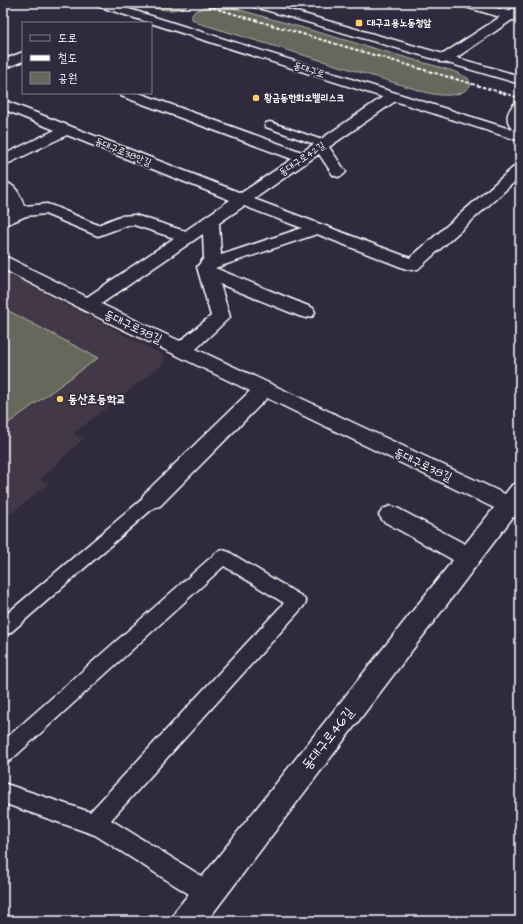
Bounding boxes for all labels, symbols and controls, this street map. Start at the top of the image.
place label: 대구고용노동청앞 [367,16,432,30]
marker: 대구고용노동청앞 [354,18,364,28]
legend [22,22,152,94]
text: 도로 [58,30,77,47]
text: 철도 [58,50,77,67]
street label: 동대구로 [292,58,326,82]
text: 공원 [58,70,77,87]
place label: 황금동한화오벨리스크 [264,91,344,105]
marker: 황금동한화오벨리스크 [251,93,261,103]
street label: 동대구로38안길 [93,134,153,170]
street label: 동대구로42길 [276,138,328,180]
street label: 동대구로38길 [101,306,165,348]
place label: 동산초등학교 [68,391,126,408]
marker: 동산초등학교 [55,394,65,404]
street label: 동대구로38길 [391,444,455,486]
street label: 동대구로46길 [297,703,359,775]

